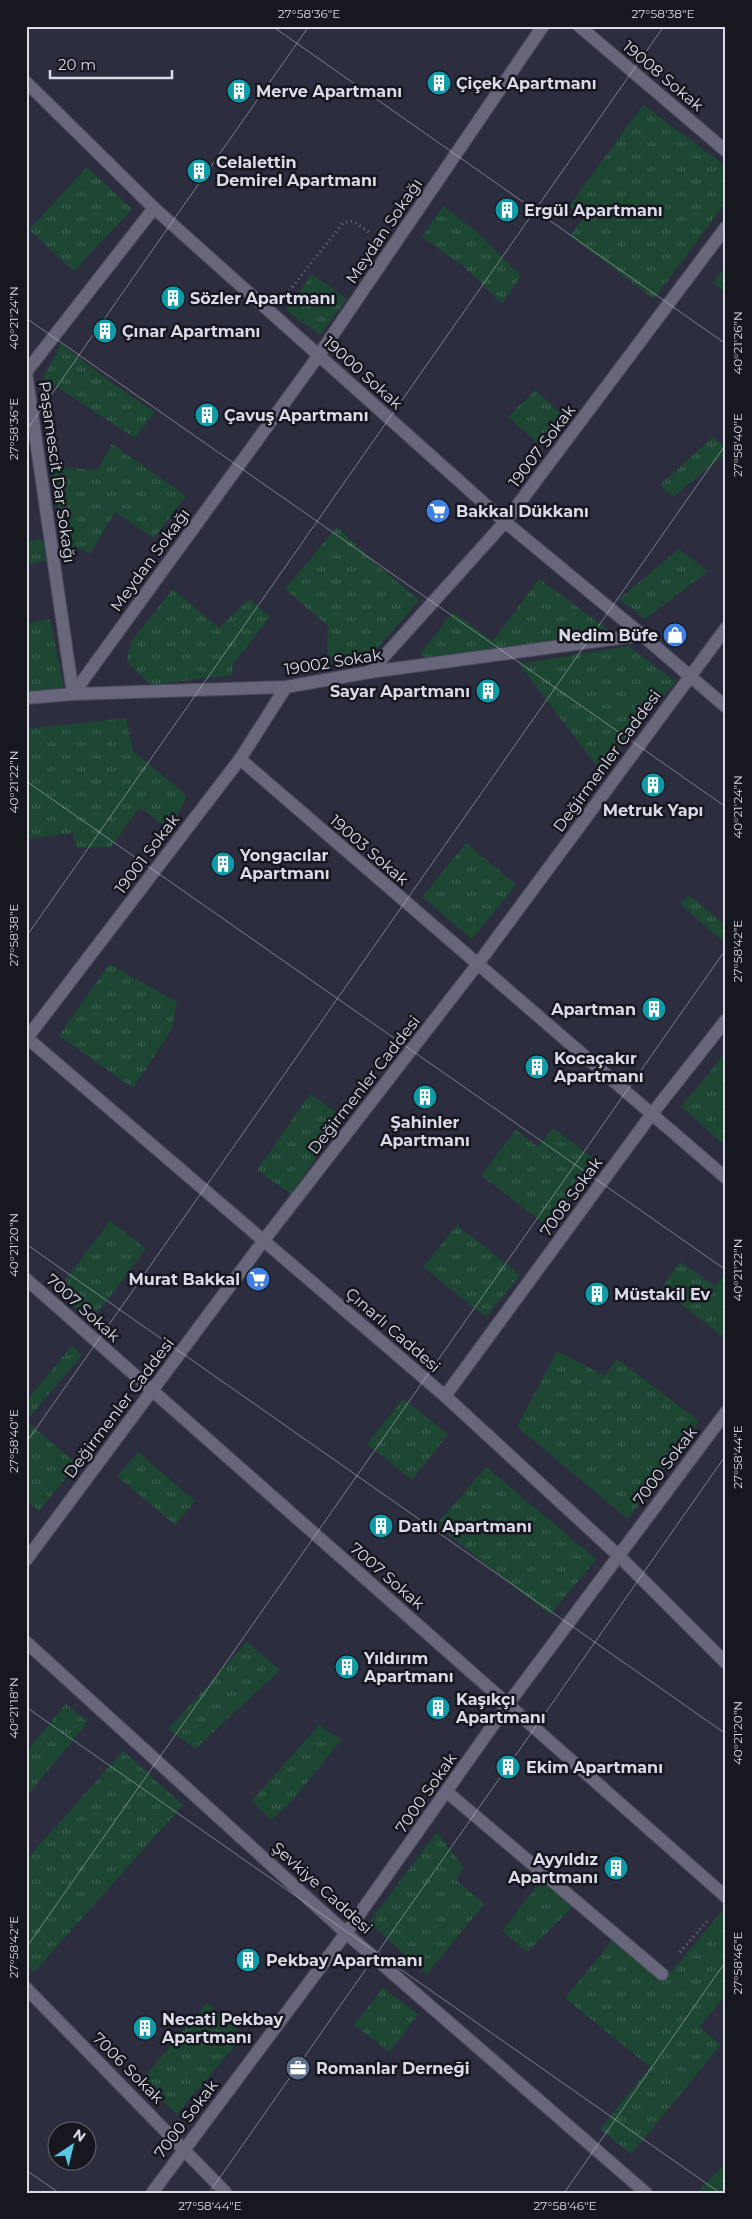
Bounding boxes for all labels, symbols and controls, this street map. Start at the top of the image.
text: 27°58'36"E [278,6,340,21]
text: 27°58'38"E [631,6,695,21]
street label: 19008 Sokak [619,37,708,115]
scale bar [50,48,172,80]
text: 20 m [58,55,96,74]
building icon: Çiçek Apartmanı [426,70,452,96]
place label: Çiçek Apartmanı [456,74,597,94]
building icon: Merve Apartmanı [226,78,252,104]
place label: Merve Apartmanı [256,82,402,101]
place label: Celalettin Demirel Apartmanı [216,153,377,190]
building icon: Celalettin Demirel Apartmanı [186,158,212,184]
street label: Meydan Sokağı [342,175,426,287]
building icon: Ergül Apartmanı [494,197,520,223]
place label: Ergül Apartmanı [524,201,663,220]
building icon: Sözler Apartmanı [160,285,186,311]
text: 40°21'24"N [6,286,21,350]
place label: Sözler Apartmanı [190,289,335,308]
text: 40°21'26"N [730,311,745,375]
building icon: Çınar Apartmanı [92,318,118,344]
place label: Çınar Apartmanı [122,322,260,341]
street label: 19000 Sokak [320,333,407,414]
street label: Paşamescit Dar Sokağı [35,380,79,564]
text: 27°58'36"E [6,398,21,460]
street label: 19007 Sokak [505,401,579,491]
building icon: Çavuş Apartmanı [194,402,220,428]
place label: Çavuş Apartmanı [224,406,368,426]
text: 27°58'40"E [730,413,745,477]
supermarket icon: Bakkal Dükkanı [425,498,451,524]
place label: Bakkal Dükkanı [456,502,589,521]
street label: Meydan Sokağı [106,505,194,615]
shop icon: Nedim Büfe [662,622,688,648]
place label: Nedim Büfe [558,626,658,645]
street label: 19002 Sokak [283,645,383,679]
building icon: Sayar Apartmanı [475,678,501,704]
place label: Sayar Apartmanı [330,682,470,701]
street label: Değirmenler Caddesi [549,686,665,836]
text: 40°21'22"N [6,750,21,814]
building icon: Metruk Yapı [640,772,666,798]
text: 40°21'24"N [730,775,745,839]
place label: Metruk Yapı [603,801,703,820]
street label: 19001 Sokak [111,810,183,898]
street label: 19003 Sokak [326,811,413,890]
place label: Yongacılar Apartmanı [239,846,330,883]
building icon: Yongacılar Apartmanı [210,851,236,877]
text: 27°58'38"E [6,903,21,967]
text: 27°58'42"E [730,920,745,982]
building icon: Apartman [641,996,667,1022]
place label: Apartman [550,1000,636,1019]
street label: Değirmenler Caddesi [304,1012,424,1158]
place label: Kocaçakır Apartmanı [553,1049,644,1086]
building icon: Kocaçakır Apartmanı [524,1054,550,1080]
building icon: Şahinler Apartmanı [412,1084,438,1110]
place label: Şahinler Apartmanı [379,1113,470,1150]
street label: 7008 Sokak [536,1153,606,1240]
text: 40°21'20"N [6,1213,21,1277]
text: 40°21'22"N [730,1238,745,1302]
supermarket icon: Murat Bakkal [245,1266,271,1292]
street label: 7007 Sokak [42,1270,124,1346]
place label: Murat Bakkal [128,1270,240,1289]
building icon: Müstakil Ev [584,1281,610,1307]
street label: Çınarlı Caddesi [342,1284,444,1376]
place label: Müstakil Ev [614,1285,711,1304]
street label: Değirmenler Caddesi [60,1334,178,1482]
text: 27°58'40"E [6,1409,21,1473]
street label: 7000 Sokak [629,1423,701,1509]
text: 27°58'44"E [730,1425,745,1489]
building icon: Datlı Apartmanı [368,1513,394,1539]
place label: Datlı Apartmanı [398,1517,532,1536]
street label: 7007 Sokak [346,1539,428,1614]
place label: Yıldırım Apartmanı [363,1649,454,1686]
building icon: Yıldırım Apartmanı [334,1654,360,1680]
text: 40°21'18"N [6,1677,21,1739]
place label: Kaşıkçı Apartmanı [455,1690,546,1727]
building icon: Kaşıkçı Apartmanı [425,1695,451,1721]
text: 40°21'20"N [730,1701,745,1765]
street label: 7000 Sokak [391,1749,461,1837]
building icon: Ekim Apartmanı [495,1754,521,1780]
place label: Ekim Apartmanı [526,1758,663,1777]
street label: Şevkiye Caddesi [268,1838,376,1938]
place label: Ayyıldız Apartmanı [507,1850,598,1887]
building icon: Ayyıldız Apartmanı [603,1855,629,1881]
text: 27°58'42"E [6,1916,21,1978]
text: 27°58'46"E [730,1931,745,1995]
building icon: Pekbay Apartmanı [235,1947,261,1973]
place label: Pekbay Apartmanı [266,1951,422,1970]
place label: Necati Pekbay Apartmanı [161,2010,283,2047]
building icon: Necati Pekbay Apartmanı [132,2015,158,2041]
street label: 7006 Sokak [89,2029,168,2108]
office icon: Romanlar Derneği [285,2055,311,2081]
place label: Romanlar Derneği [316,2059,469,2078]
street label: 7000 Sokak [150,2076,222,2162]
north arrow [48,2122,98,2172]
text: N [70,2125,89,2146]
text: 27°58'44"E [178,2198,242,2213]
text: 27°58'46"E [533,2198,597,2213]

